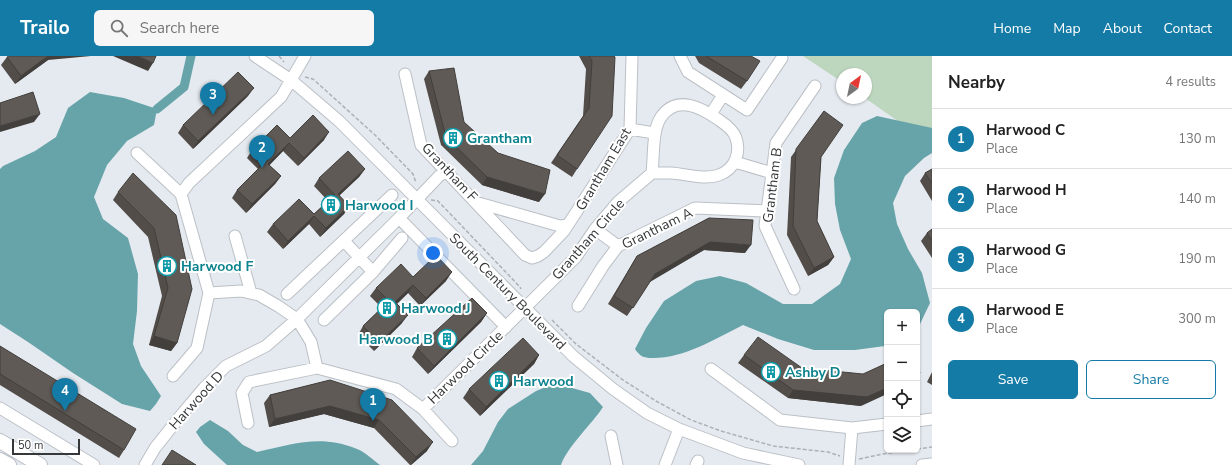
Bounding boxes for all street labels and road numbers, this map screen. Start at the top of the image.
street label: Grantham East [571,124,636,214]
street label: Grantham F [417,139,482,206]
street label: Grantham B [758,146,787,224]
street label: Grantham Circle [548,195,629,284]
street label: Grantham A [619,203,696,254]
street label: South Century Boulevard [445,229,570,354]
street label: Harwood Circle [423,326,507,408]
street label: Harwood D [165,367,228,434]

